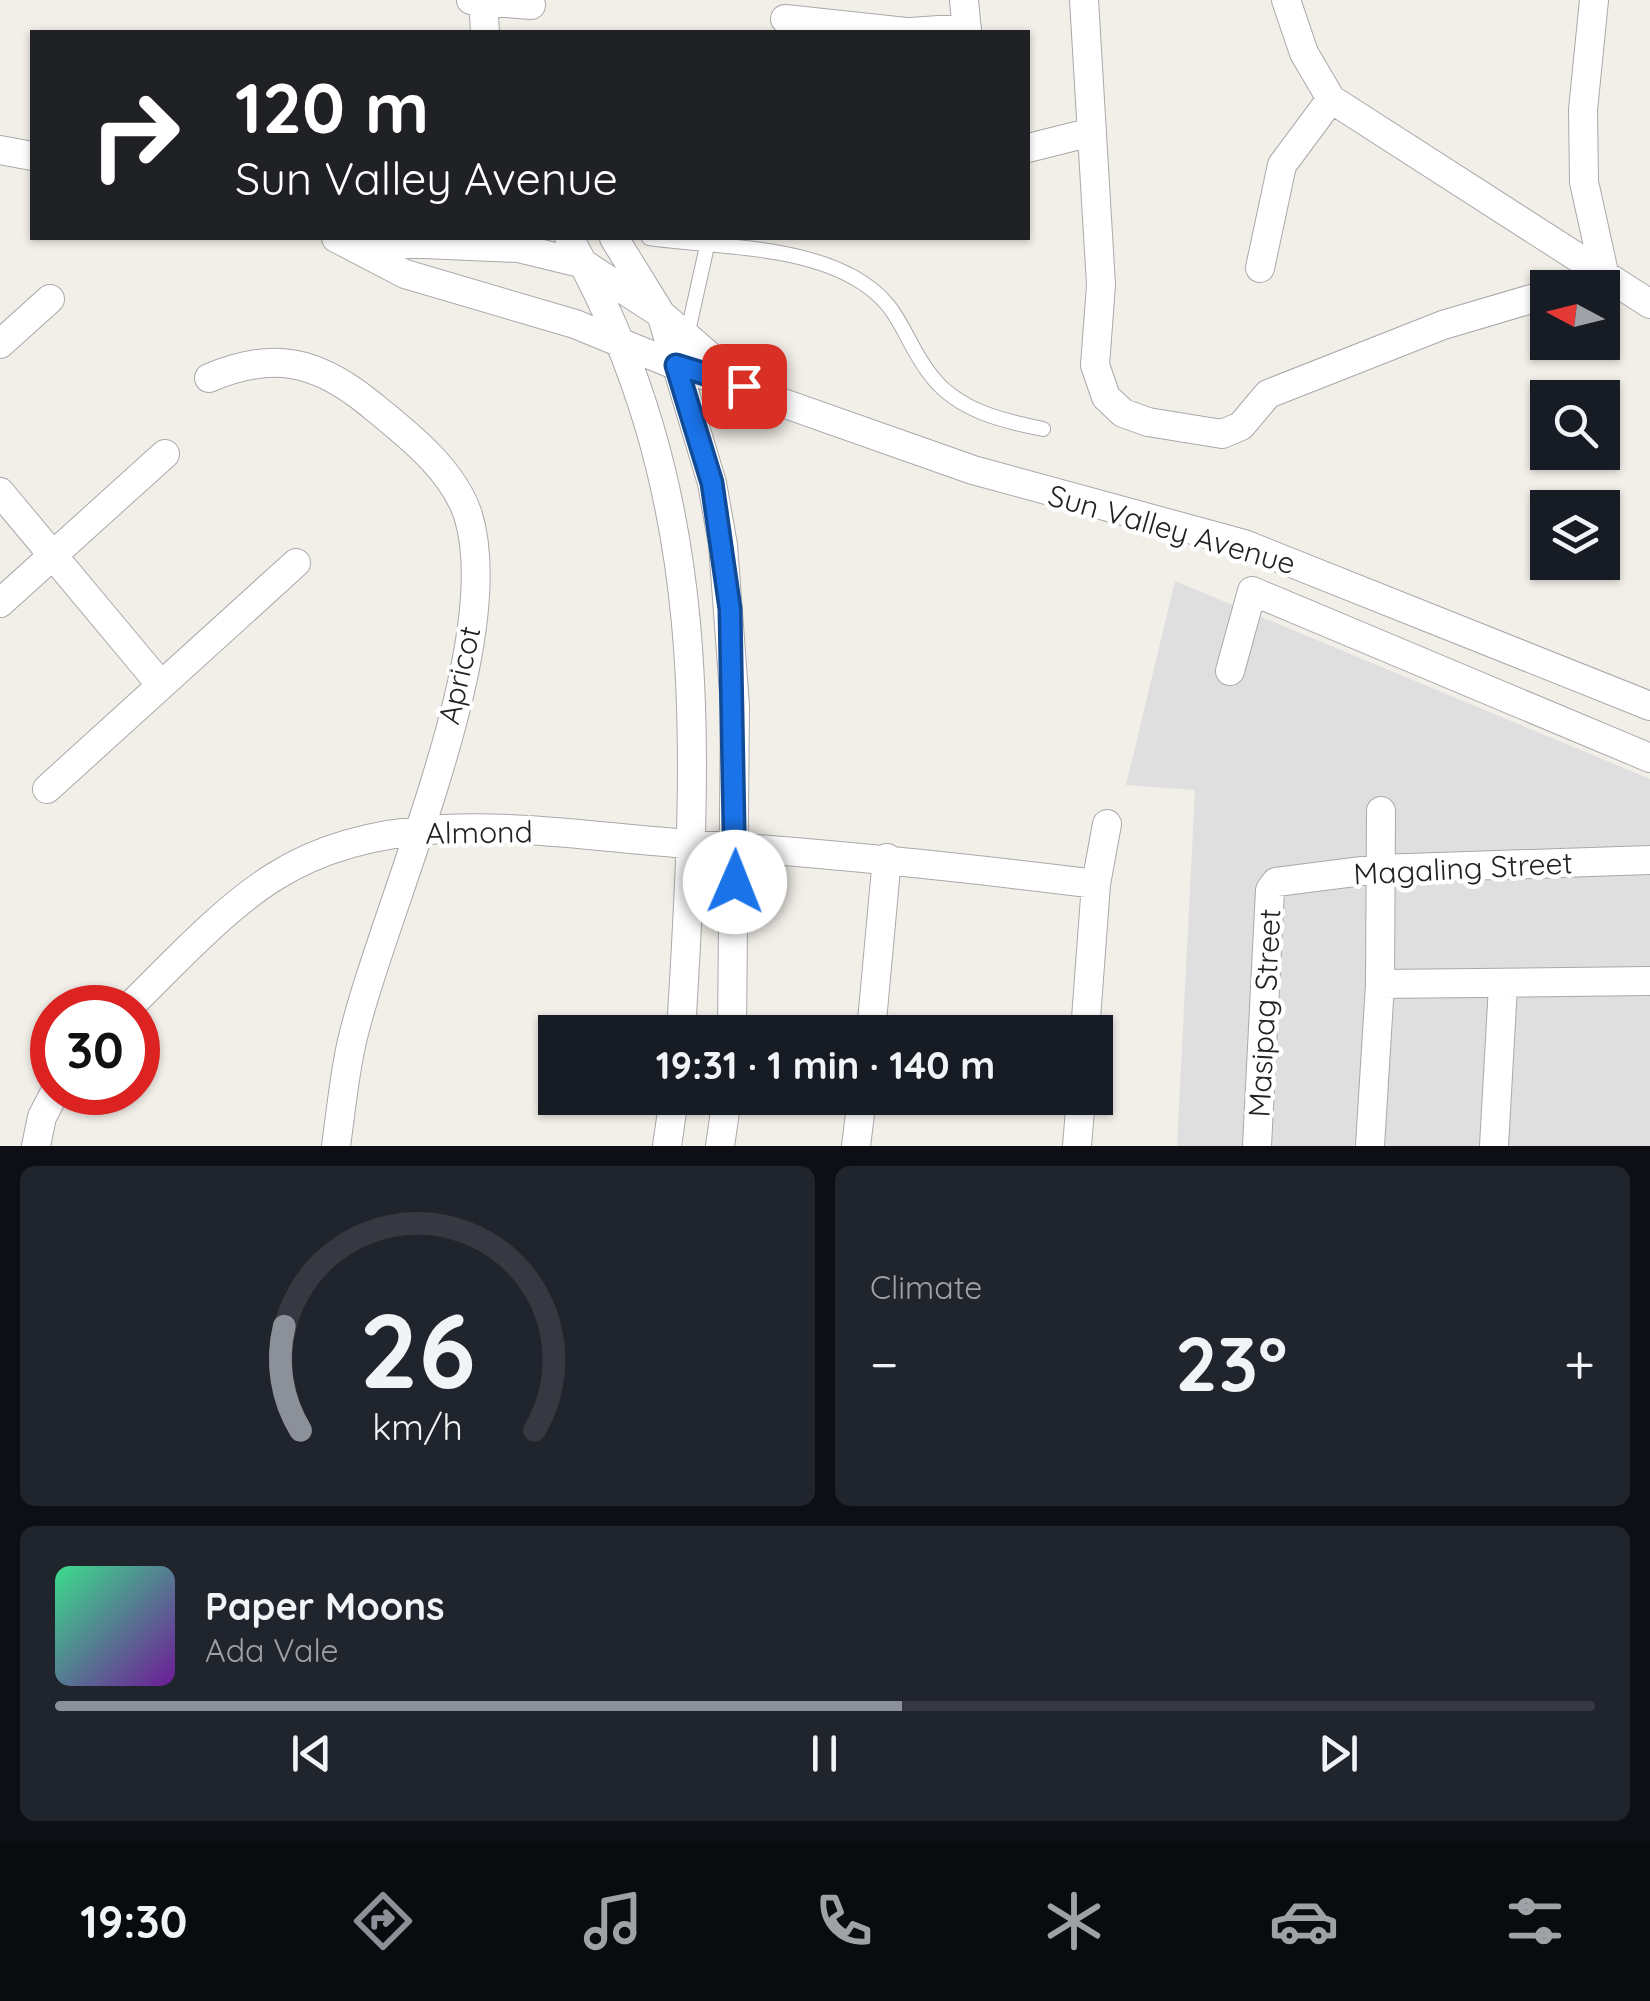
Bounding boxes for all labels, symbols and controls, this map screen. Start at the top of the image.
text: 120 m [235,63,429,151]
icon: right [70,70,200,200]
text: Sun Valley Avenue [235,150,618,206]
north arrow [1530,270,1620,360]
map controls [1530,270,1620,580]
pin [702,344,787,429]
icon: arrive [717,359,772,414]
button: search [1530,380,1620,470]
street label: Sun Valley Avenue [1044,476,1300,582]
button: layers [1530,490,1620,580]
street label: Apricot [429,622,489,728]
street label: Almond [425,812,533,852]
position arrow [683,830,787,934]
street label: Magaling Street [1352,843,1574,893]
street label: Masipag Street [1240,908,1288,1118]
speed limit sign: 30 [30,985,160,1115]
text: 19:31 · 1 min · 140 m [656,1041,995,1089]
text: Climate [870,1267,982,1307]
text: 26 [359,1284,476,1414]
text: 23° [1175,1316,1288,1410]
text: − [870,1329,899,1398]
text: + [1564,1329,1595,1398]
text: km/h [372,1404,463,1449]
text: Paper Moons [205,1582,445,1630]
text: Ada Vale [205,1630,339,1670]
icon: previous [284,1726,339,1781]
icon: pause [797,1726,852,1781]
icon: next [1311,1726,1366,1781]
icon: directions [348,1886,418,1956]
icon: music [578,1886,648,1956]
icon: phone [809,1886,879,1956]
icon: climate [1039,1886,1109,1956]
icon: car [1269,1886,1339,1956]
icon: filters [1500,1886,1570,1956]
text: 19:30 [80,1893,187,1949]

